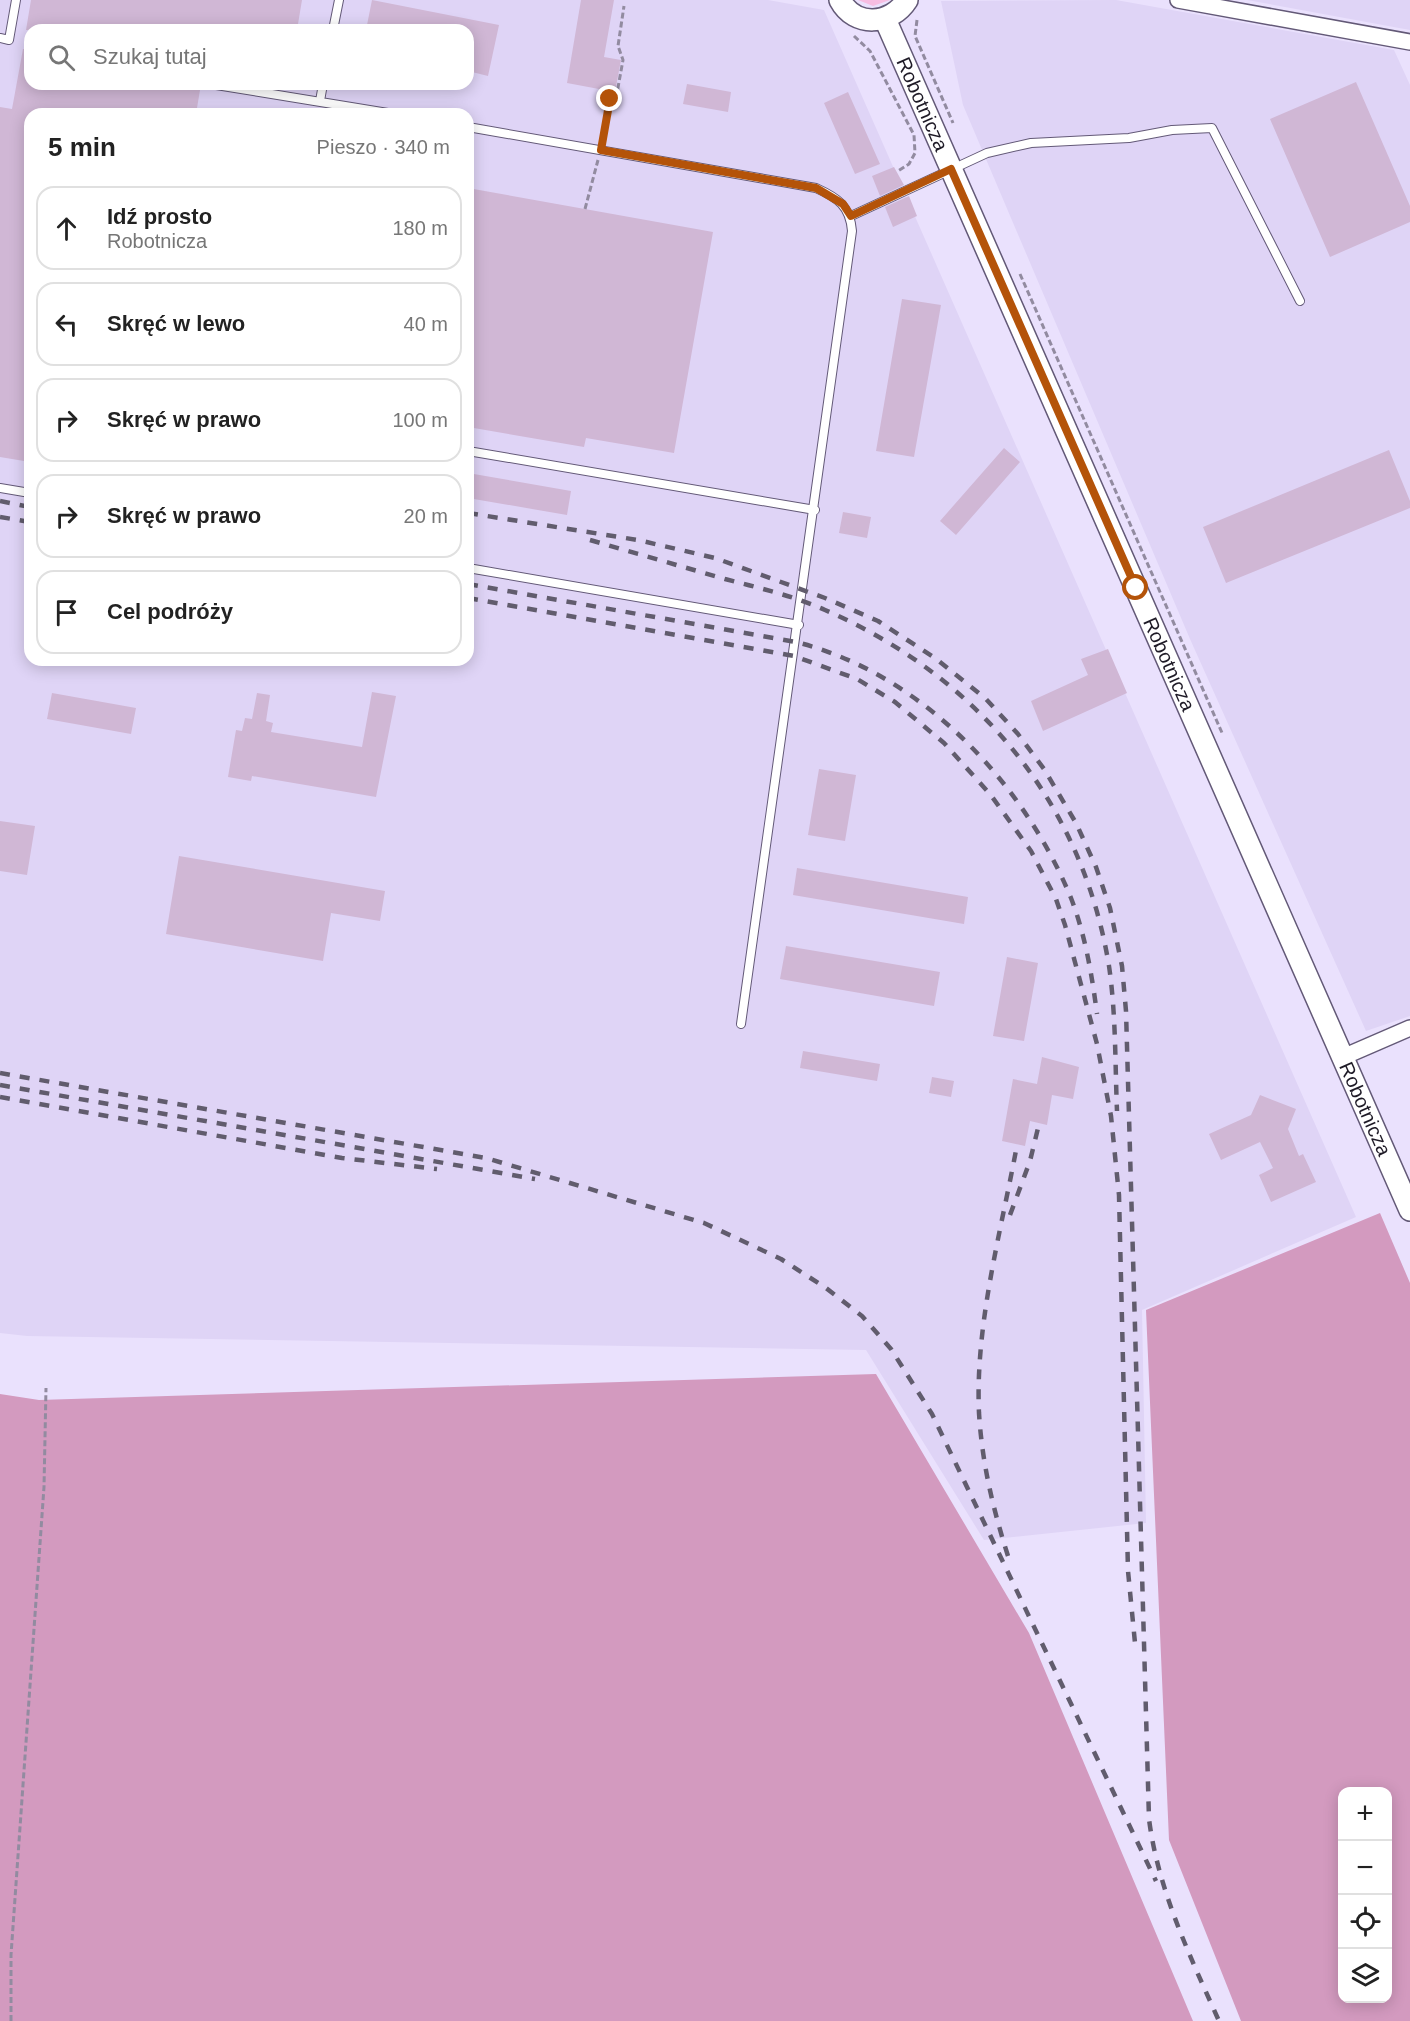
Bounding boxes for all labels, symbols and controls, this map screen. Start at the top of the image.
search box [24,24,474,90]
icon: search [45,41,78,74]
text: Szukaj tutaj [93,44,207,69]
street label: Robotnicza [892,54,953,155]
route end [596,85,622,111]
text: 5 min [48,132,116,162]
text: Pieszo · 340 m [317,136,450,158]
text: Idź prosto [107,204,212,229]
icon: ahead [50,212,83,245]
text: 180 m [392,217,448,239]
text: Robotnicza [107,230,207,252]
icon: left [50,308,83,341]
text: Skręć w lewo [107,311,245,336]
text: 40 m [404,313,448,335]
icon: right [50,404,83,437]
text: Skręć w prawo [107,407,261,432]
text: 100 m [392,409,448,431]
icon: right [50,500,83,533]
text: Skręć w prawo [107,503,261,528]
text: 20 m [404,505,448,527]
route start [1122,574,1148,600]
icon: arrive [50,596,83,629]
text: Cel podróży [107,599,233,624]
street label: Robotnicza [1139,614,1200,715]
street label: Robotnicza [1335,1059,1396,1160]
map controls [1338,1787,1392,2003]
button: + [1338,1787,1392,1841]
button: − [1338,1841,1392,1895]
button: locate [1338,1895,1392,1949]
button: layers [1338,1949,1392,2003]

